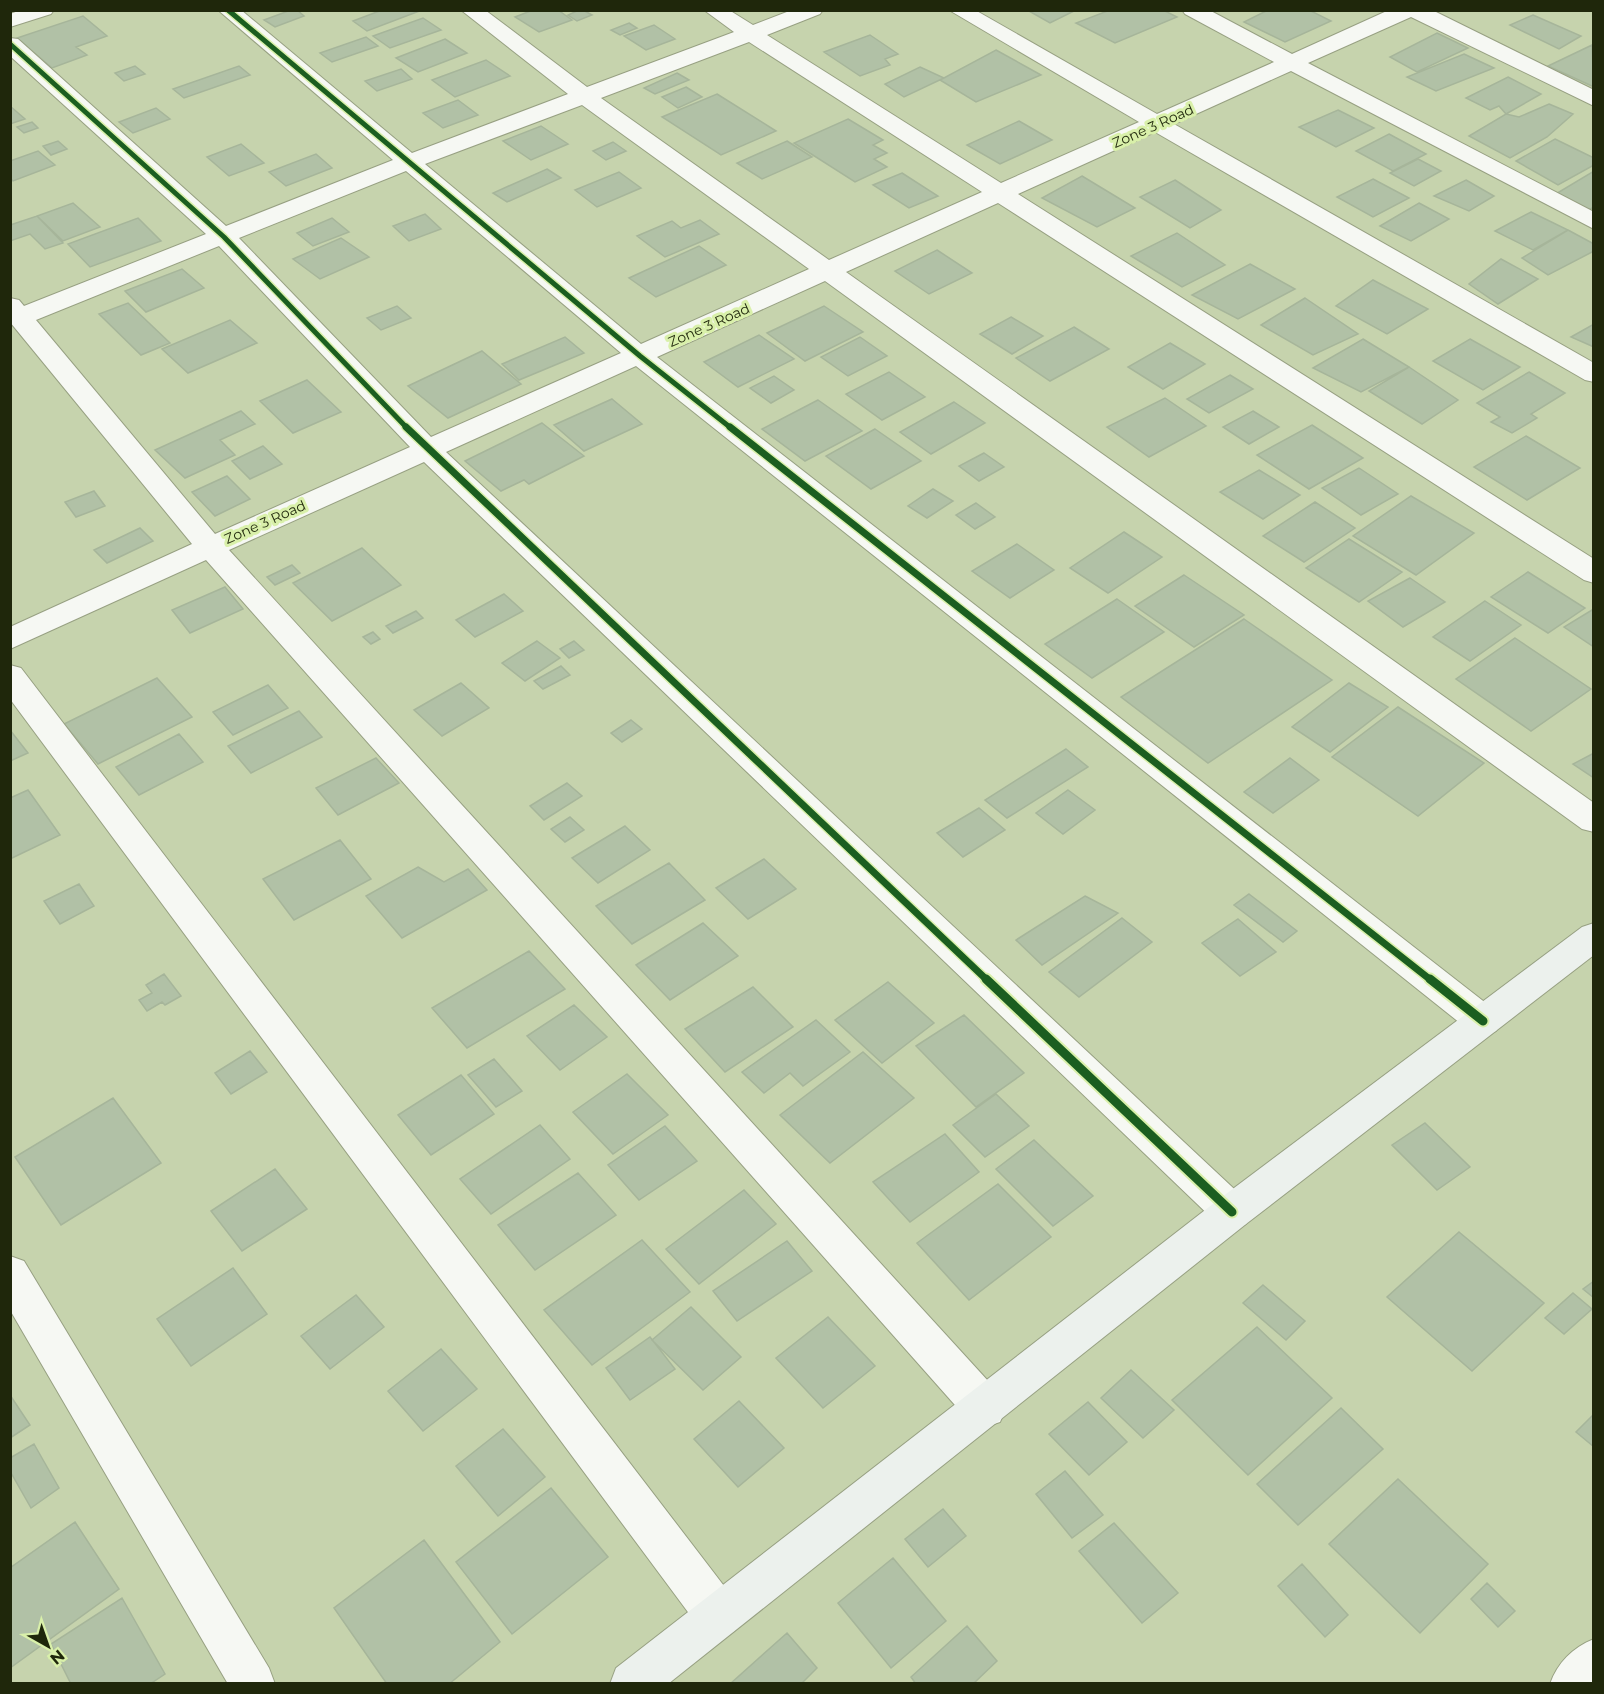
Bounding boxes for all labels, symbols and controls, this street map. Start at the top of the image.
street label: Zone 3 Road [1109,100,1197,152]
street label: Zone 3 Road [665,299,753,351]
street label: Zone 3 Road [221,496,309,548]
north arrow [18,1616,78,1676]
text: N [46,1646,68,1669]

